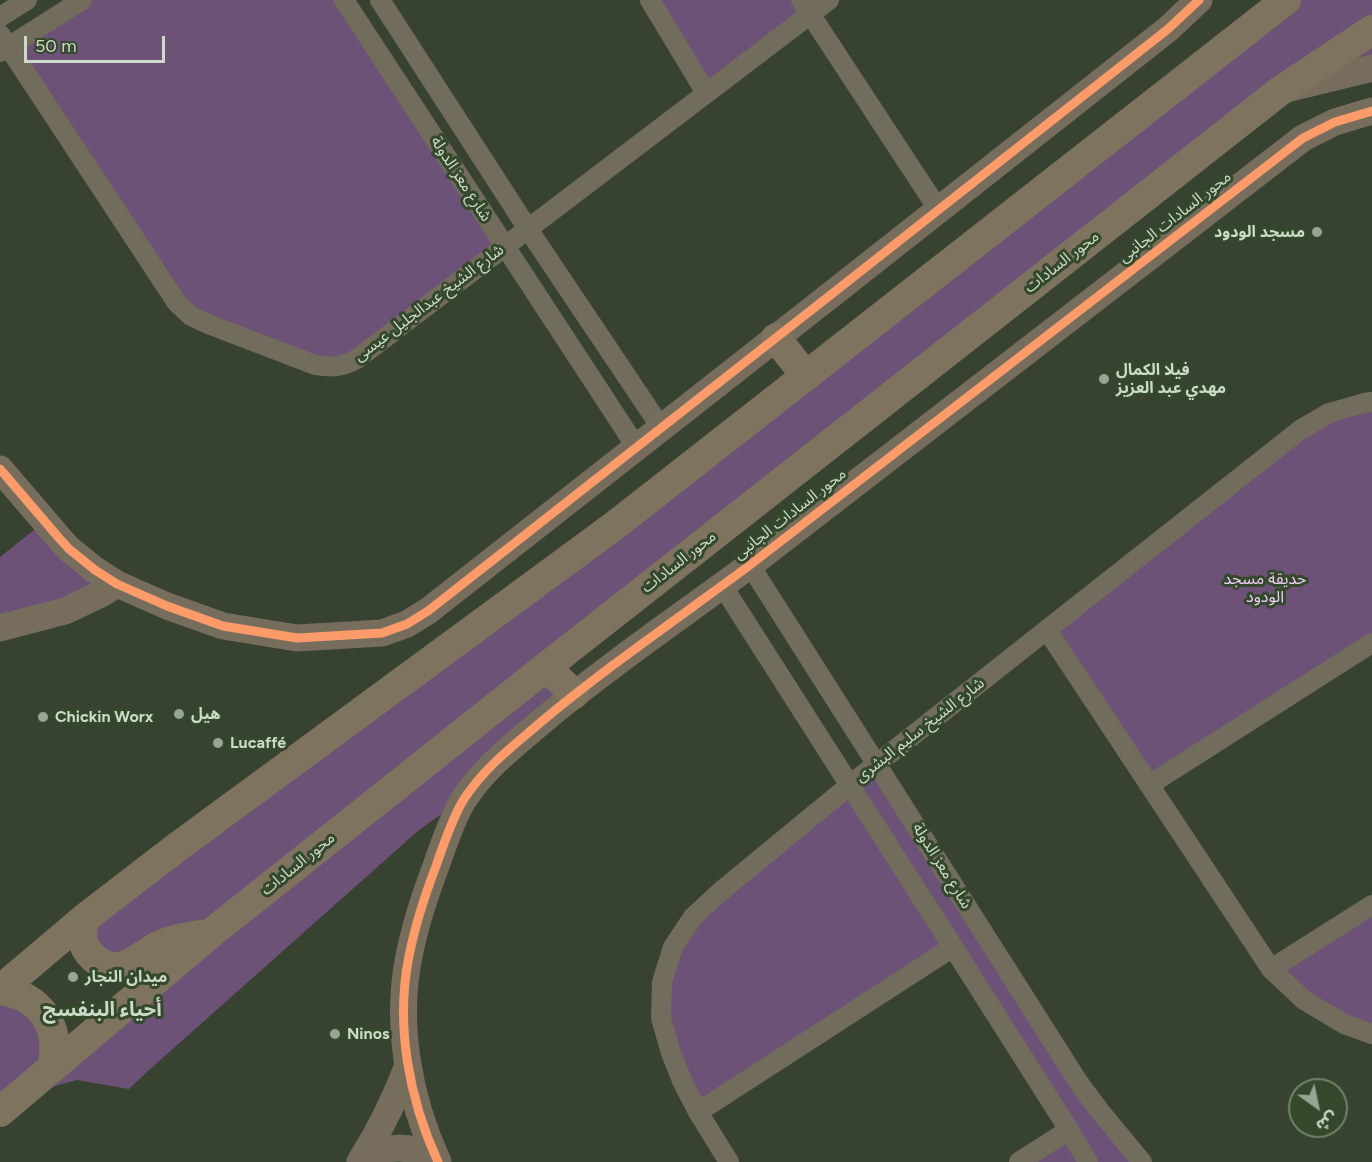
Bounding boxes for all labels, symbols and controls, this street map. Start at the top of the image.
scale bar [27,24,168,62]
text: 50 m [35,35,77,57]
street label: شارع معز الدولة [426,133,496,225]
street label: محور السادات الجانبى [1115,167,1235,267]
place label: مسجد الودود [1214,222,1305,242]
marker: مسجد الودود [1310,225,1324,239]
street label: محور السادات [1021,227,1103,297]
street label: شارع الشيخ عبدالجليل عيسى [350,240,508,366]
place label: فيلا الكمال مهدي عبد العزيز [1116,360,1226,398]
marker: فيلا الكمال مهدي عبد العزيز [1097,372,1111,386]
street label: محور السادات الجانبى [730,464,850,564]
street label: محور السادات [638,527,720,597]
park label: حديقة مسجد الودود [1223,569,1307,607]
street label: شارع الشيخ سليم البشرى [852,674,988,786]
place label: هيل [191,704,220,724]
place label: Chickin Worx [55,707,153,727]
marker: هيل [172,707,186,721]
marker: Chickin Worx [36,710,50,724]
place label: Lucaffé [230,733,286,753]
marker: Lucaffé [211,736,225,750]
street label: شارع معز الدولة [908,819,976,913]
street label: محور السادات [257,828,339,900]
place label: ميدان النجار [85,967,167,987]
marker: ميدان النجار [66,970,80,984]
district label: أحياء البنفسج [42,998,162,1022]
place label: Ninos [347,1024,389,1044]
marker: Ninos [328,1027,342,1041]
north arrow [1288,1078,1348,1138]
text: ش [1313,1108,1341,1136]

